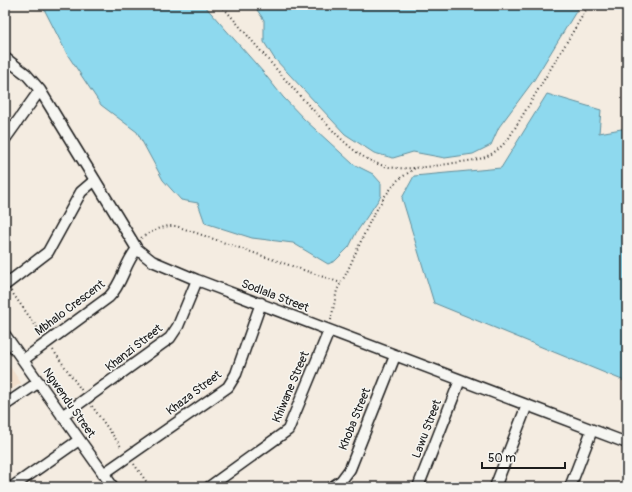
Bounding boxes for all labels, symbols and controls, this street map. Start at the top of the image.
street label: Sodlala Street [239,276,311,316]
street label: Mbhalo Crescent [32,277,108,339]
street label: Khanzi Street [102,321,166,375]
street label: Khiwane Street [269,349,313,425]
street label: Ngwendu Street [39,365,99,441]
street label: Khaza Street [163,367,225,419]
street label: Khoba Street [336,385,374,452]
street label: Lawu Street [409,397,445,460]
scale bar [482,444,565,470]
text: 50 m [488,451,516,466]

